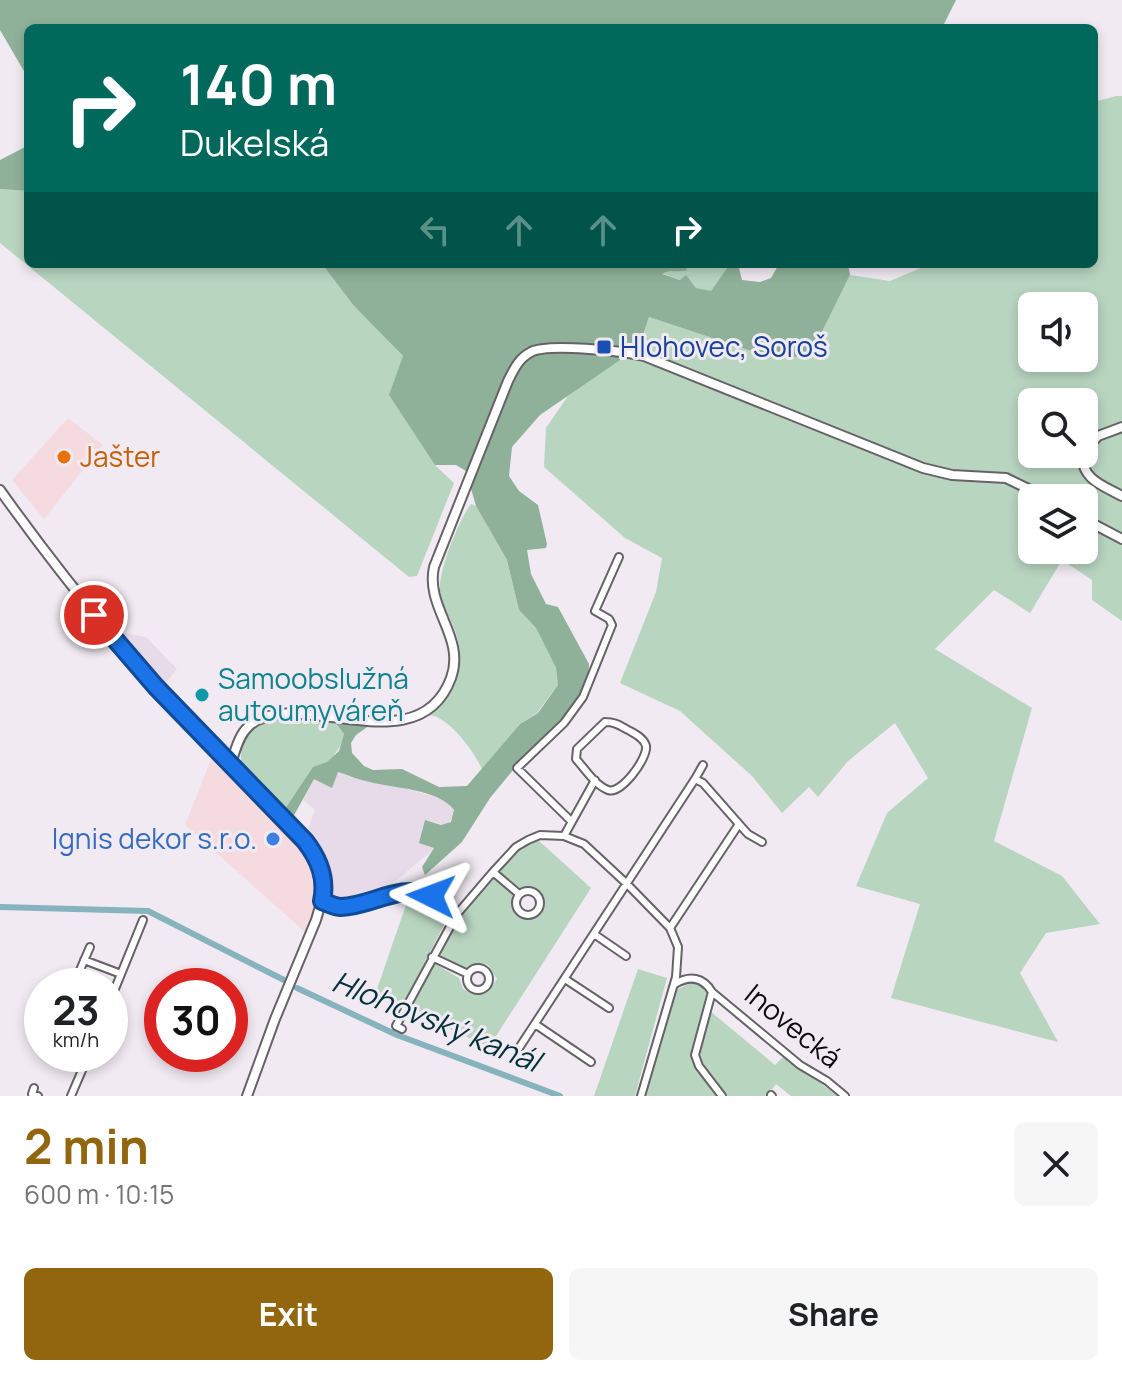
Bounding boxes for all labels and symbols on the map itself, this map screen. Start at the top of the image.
place label: Hlohovec, Soroš [620,327,828,365]
marker: Hlohovec, Soroš [595,338,613,356]
place label: Jašter [80,437,160,475]
marker: Jašter [55,448,73,466]
pin [60,581,128,649]
place label: Samoobslužná autoumyváreň [218,659,409,729]
marker: Samoobslužná autoumyváreň [193,686,211,704]
place label: Ignis dekor s.r.o. [52,819,257,857]
marker: Ignis dekor s.r.o. [264,830,282,848]
position arrow [389,854,473,938]
water label: Hlohovský kanál [327,960,550,1082]
speed limit sign: 30 [144,968,248,1072]
street label: Inovecká [737,975,850,1076]

